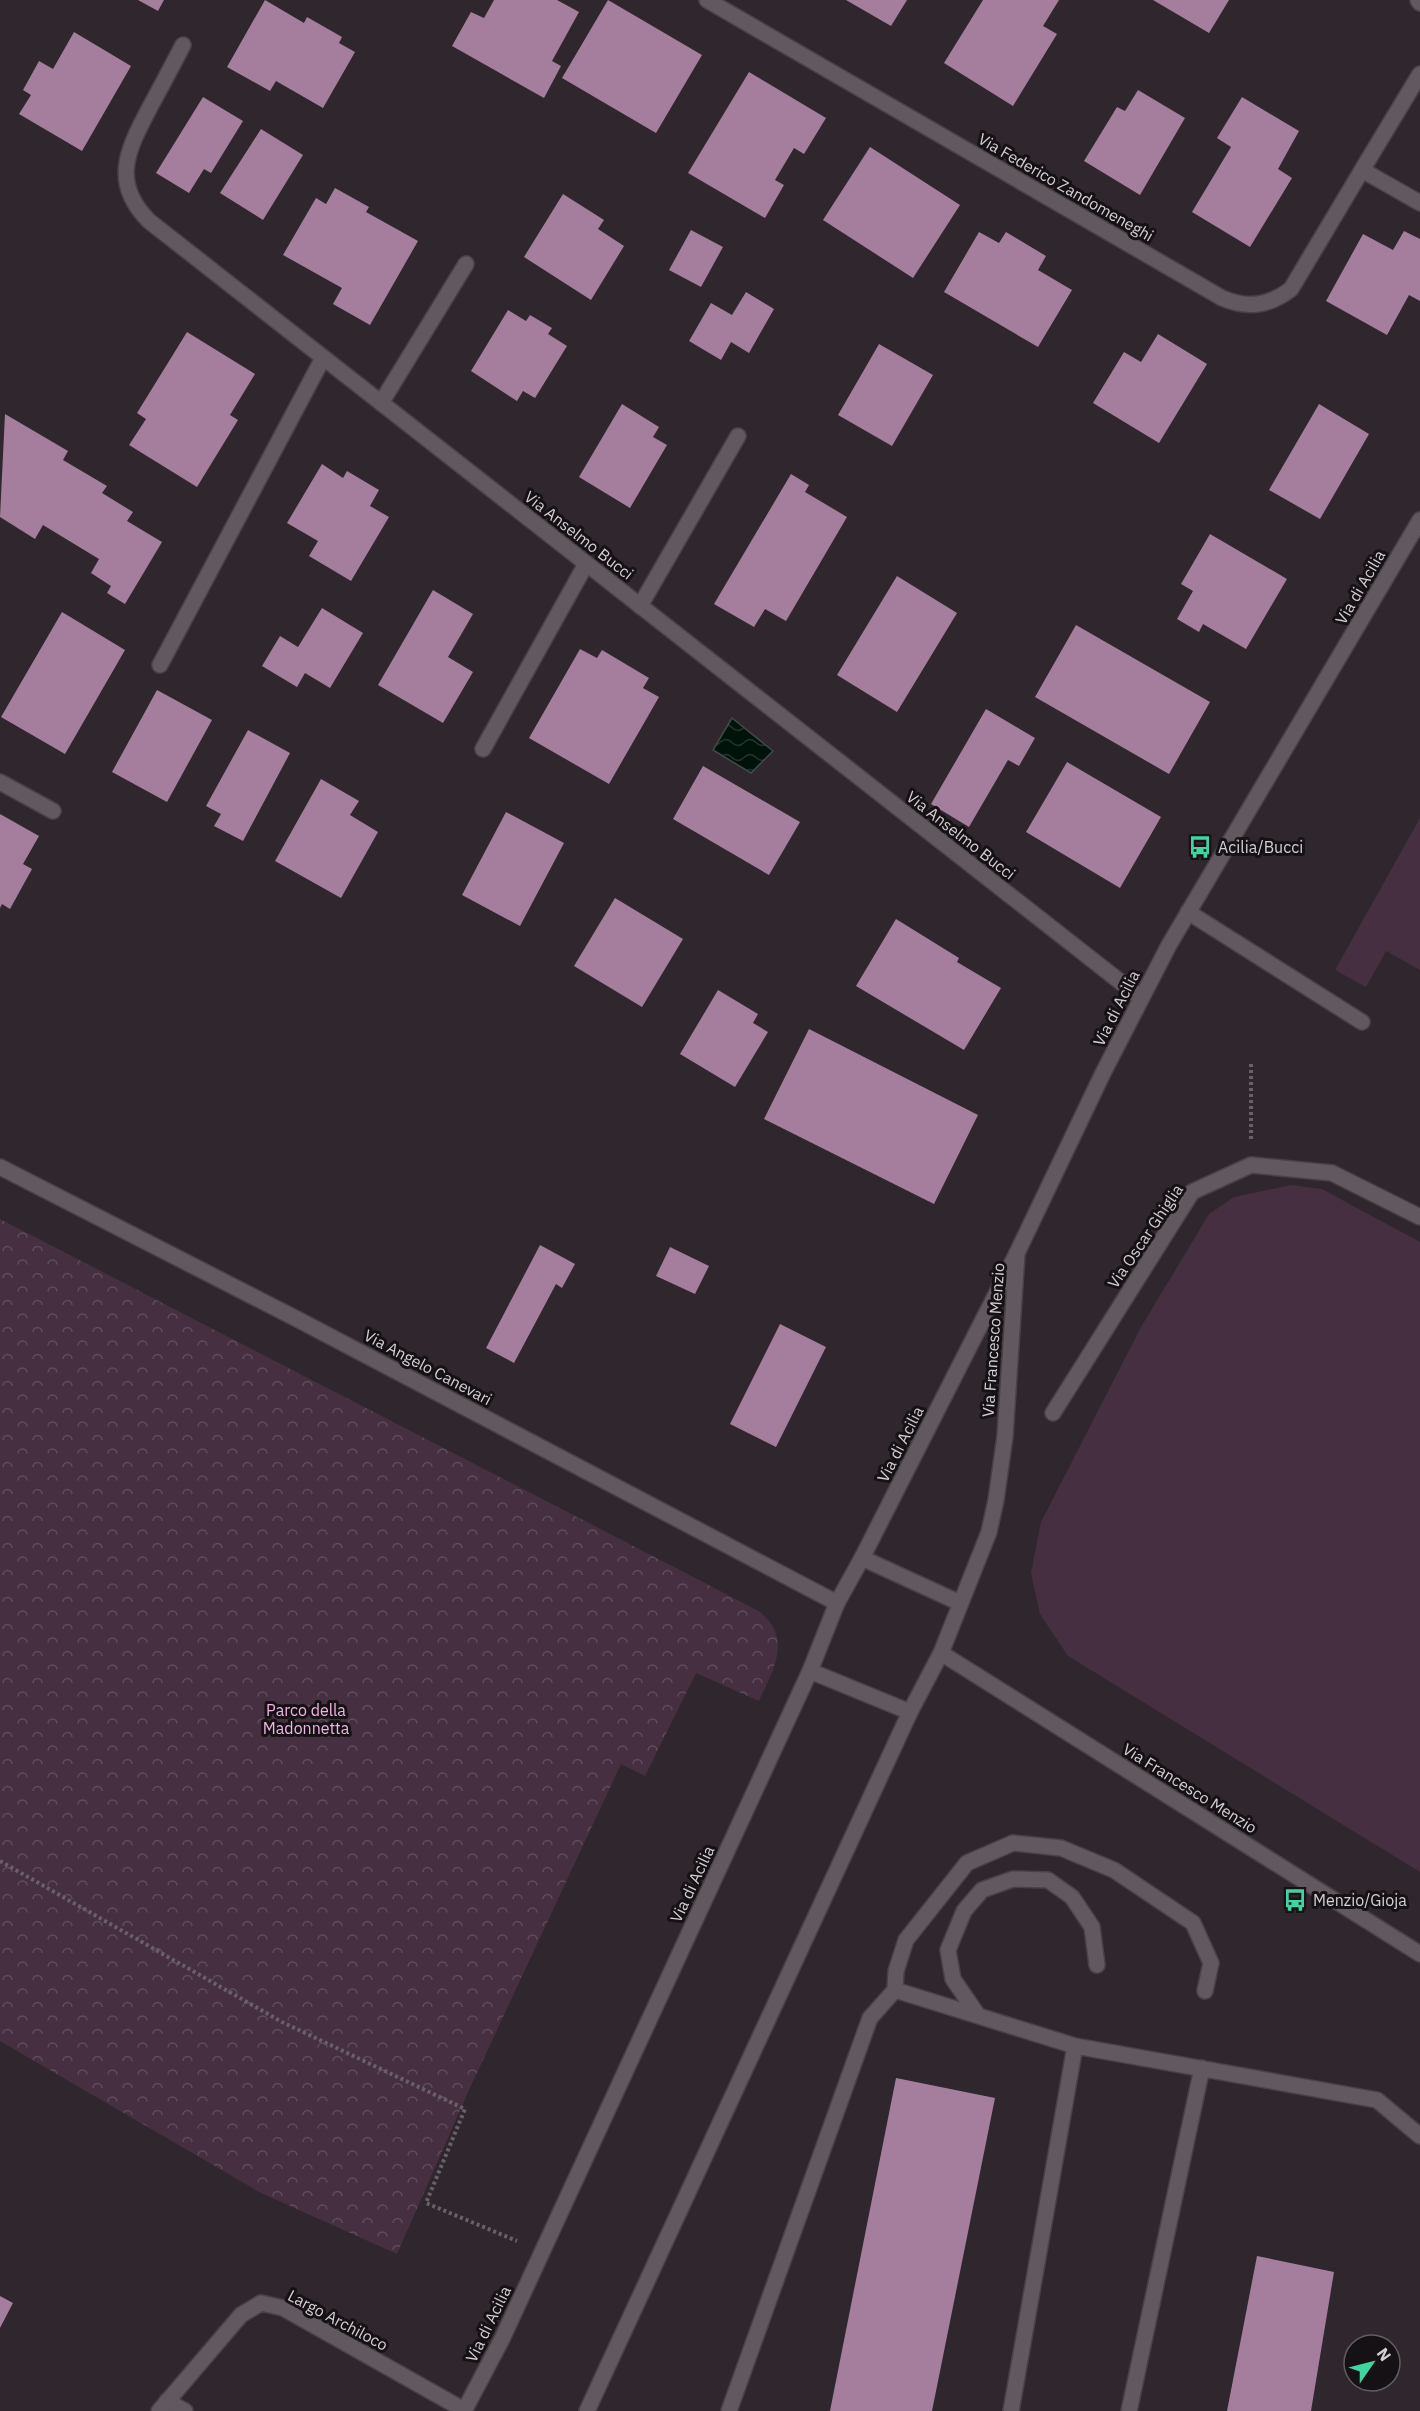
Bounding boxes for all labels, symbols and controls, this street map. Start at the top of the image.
street label: Via Federico Zandomeneghi [975,129,1157,245]
street label: Via Anselmo Bucci [521,486,637,584]
street label: Via di Acilia [1331,546,1389,628]
street label: Via Anselmo Bucci [903,786,1019,884]
bus stop icon: Acilia/Bucci [1187,834,1213,860]
place label: Acilia/Bucci [1218,837,1303,857]
street label: Via di Acilia [1088,966,1144,1049]
street label: Via Oscar Ghiglia [1103,1180,1187,1292]
street label: Via Francesco Menzio [978,1262,1008,1418]
street label: Via Angelo Canevari [361,1325,495,1409]
street label: Via di Acilia [872,1402,928,1485]
park label: Parco della Madonnetta [263,1700,350,1738]
street label: Via Francesco Menzio [1119,1739,1261,1837]
street label: Via di Acilia [666,1842,719,1926]
bus stop icon: Menzio/Gioja [1282,1887,1308,1913]
place label: Menzio/Gioja [1313,1890,1407,1910]
street label: Via di Acilia [461,2282,515,2365]
street label: Largo Archiloco [285,2285,392,2355]
north arrow [1342,2333,1402,2393]
text: N [1373,2344,1396,2365]

